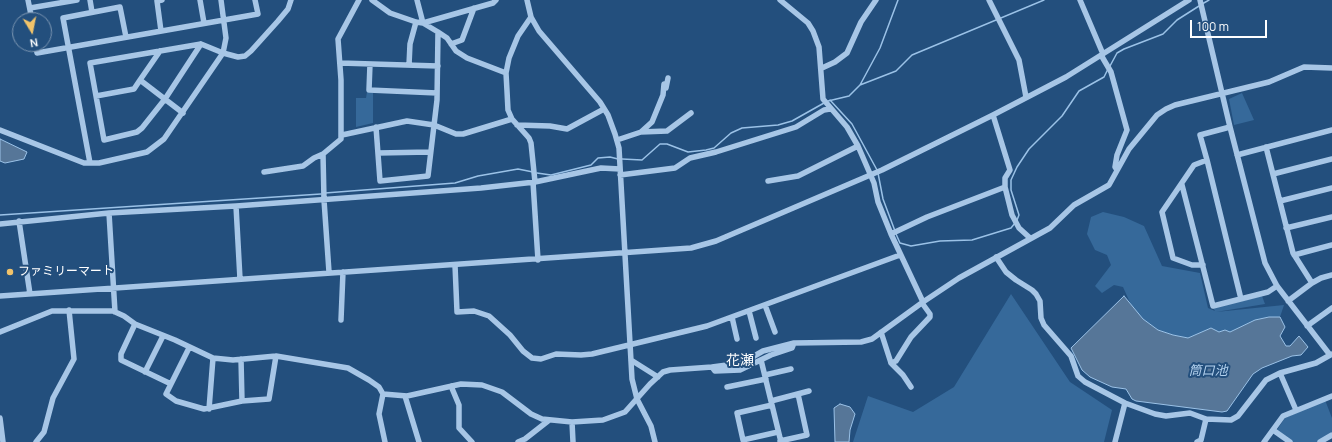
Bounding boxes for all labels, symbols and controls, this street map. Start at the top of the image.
north arrow [12,12,52,52]
scale bar [1192,12,1269,38]
text: 100 m [1197,18,1229,35]
text: N [29,35,39,51]
place label: ファミリーマート [18,265,114,279]
marker: ファミリーマート [5,267,15,277]
district label: 花瀬 [726,353,754,369]
water label: 筒口池 [1189,363,1227,379]

